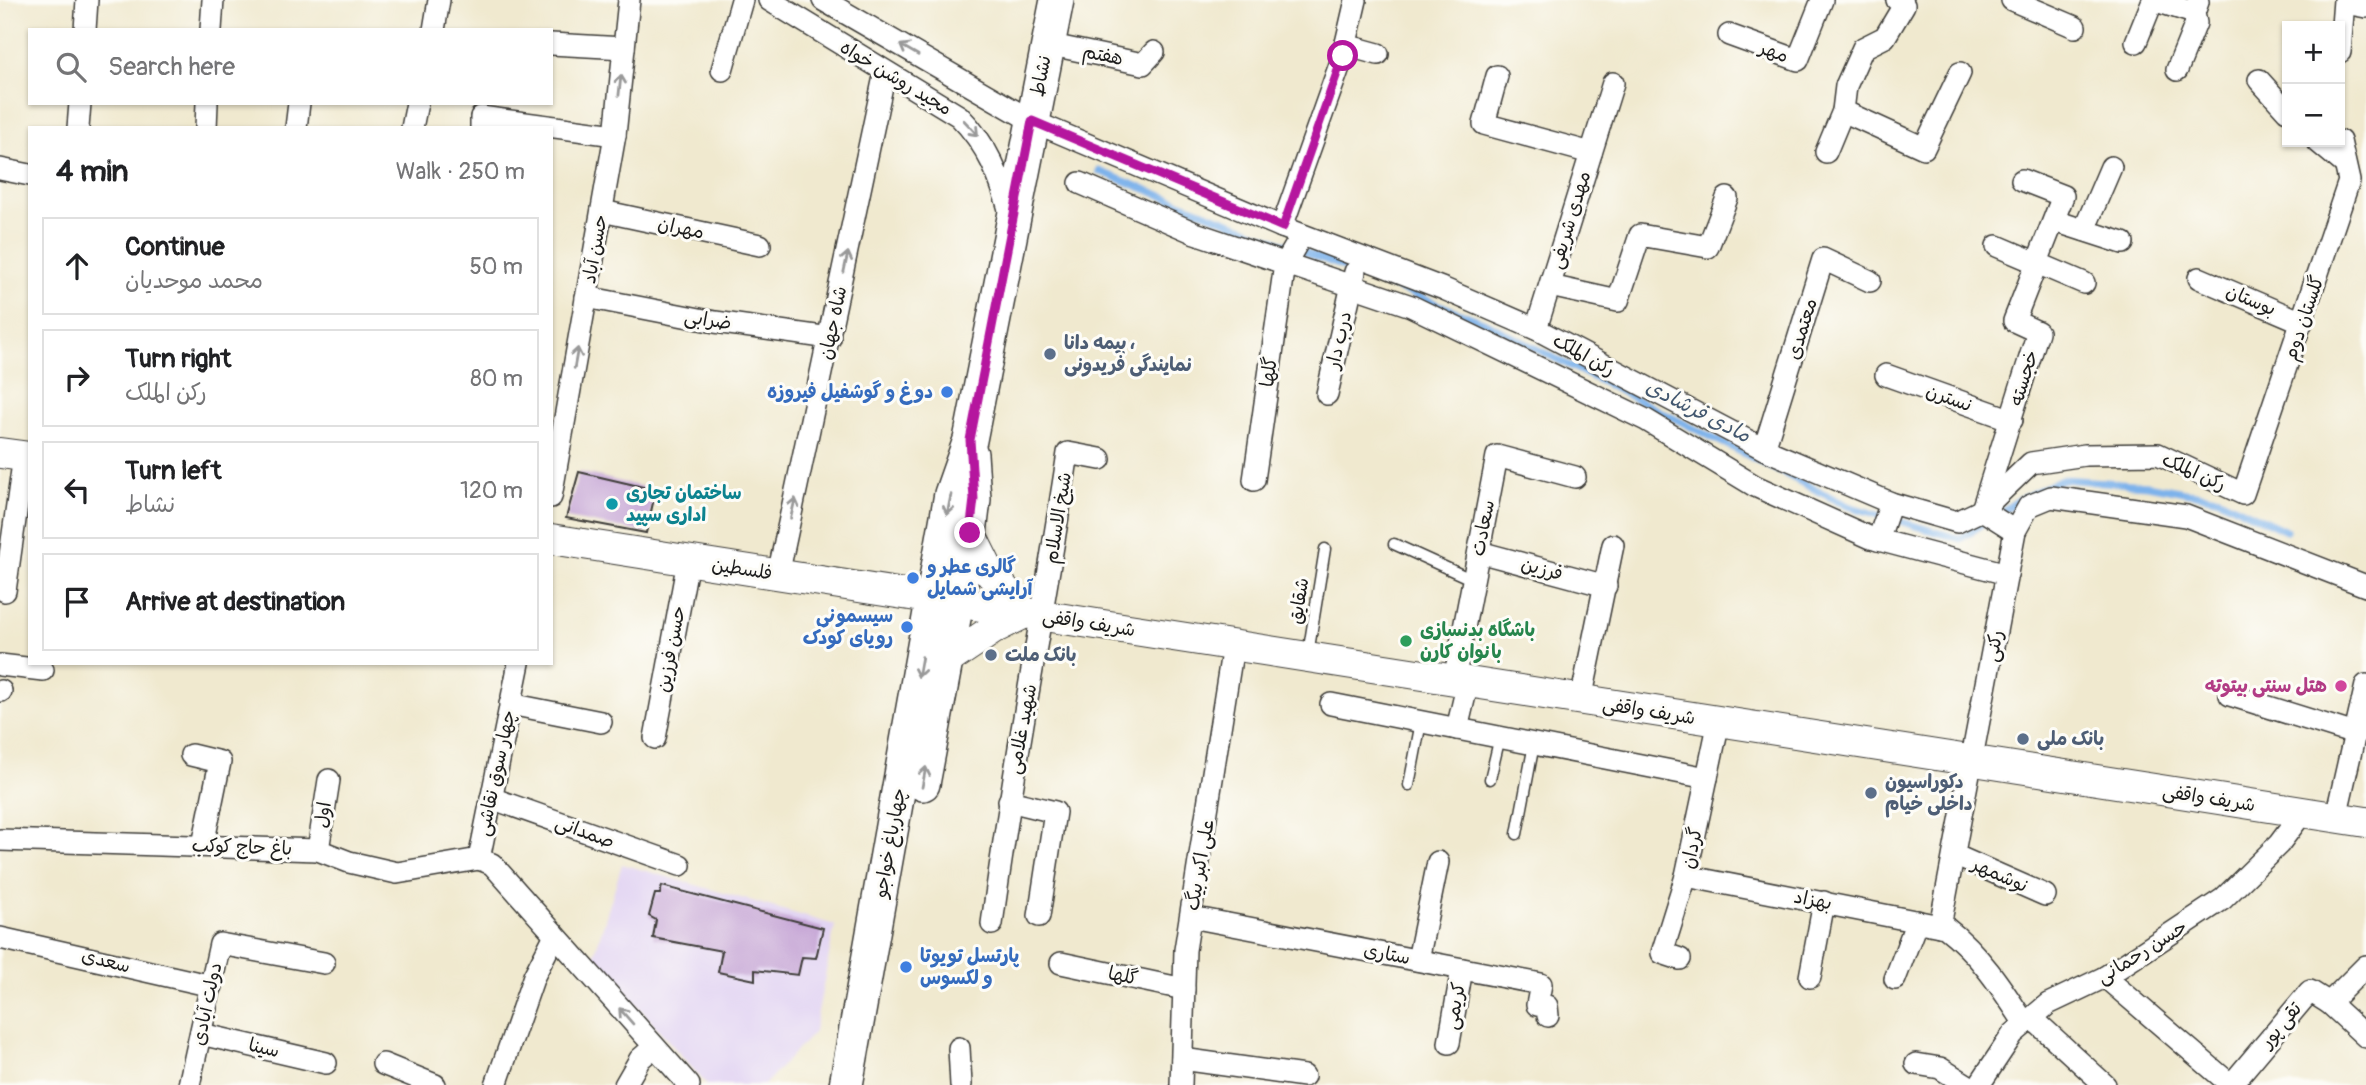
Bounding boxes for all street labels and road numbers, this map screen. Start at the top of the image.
street label: مجید روشن خواه [836,35,956,121]
street label: مهر [1754,35,1792,68]
street label: هفتم [1080,39,1125,73]
street label: نشاط [1025,53,1057,99]
street label: مهدی شریفی [1544,168,1596,272]
street label: مهران [656,211,706,245]
street label: حسن آباد [577,212,613,286]
street label: گلستان دوم [2278,272,2332,364]
street label: بوستان [2222,279,2280,321]
street label: شاه جهان [813,284,853,362]
street label: معتمدی [1781,296,1823,362]
street label: ضرابی [683,304,733,336]
street label: درب دار [1320,309,1357,373]
street label: رکن الملک [1549,328,1619,382]
street label: خجسته [2004,347,2044,409]
street label: گلها [1255,355,1283,389]
street label: نسترن [1923,379,1975,417]
street label: رکن الملک [2158,447,2230,497]
street label: شیخ الاسلام [1039,471,1079,566]
street label: سعادت [1466,498,1500,558]
street label: فلسطین [710,552,774,586]
street label: فرزین [1518,552,1566,586]
street label: شقایق [1283,576,1315,626]
street label: حسن فرزین [651,604,691,694]
street label: شریف واقفی [1041,604,1137,642]
street label: رکنی [1979,628,2009,664]
street label: شهید غلامی [1002,682,1042,776]
street label: شریف واقفی [1601,692,1697,730]
street label: چهار سوق نقاشی [471,708,521,838]
street label: شریف واقفی [2161,779,2257,817]
street label: چهارباغ خواجو [868,786,912,901]
street label: اول [309,800,337,830]
street label: صمدانی [552,810,618,854]
street label: علی اکبر بیگ [1180,818,1220,912]
street label: گردان [1676,825,1708,871]
street label: باغ حاج کوکب [191,833,293,862]
street label: نوشمهر [1967,851,2032,898]
street label: بهزاد [1792,885,1834,915]
street label: حسن رحمانی [2092,915,2192,989]
street label: ستاری [1362,938,1412,970]
street label: سعدی [79,943,133,979]
street label: دولت آبادی [186,960,228,1048]
street label: گلها [1106,961,1140,991]
street label: کریمی [1439,980,1471,1032]
street label: تقی پور [2254,997,2307,1054]
street label: سینا [246,1033,282,1063]

